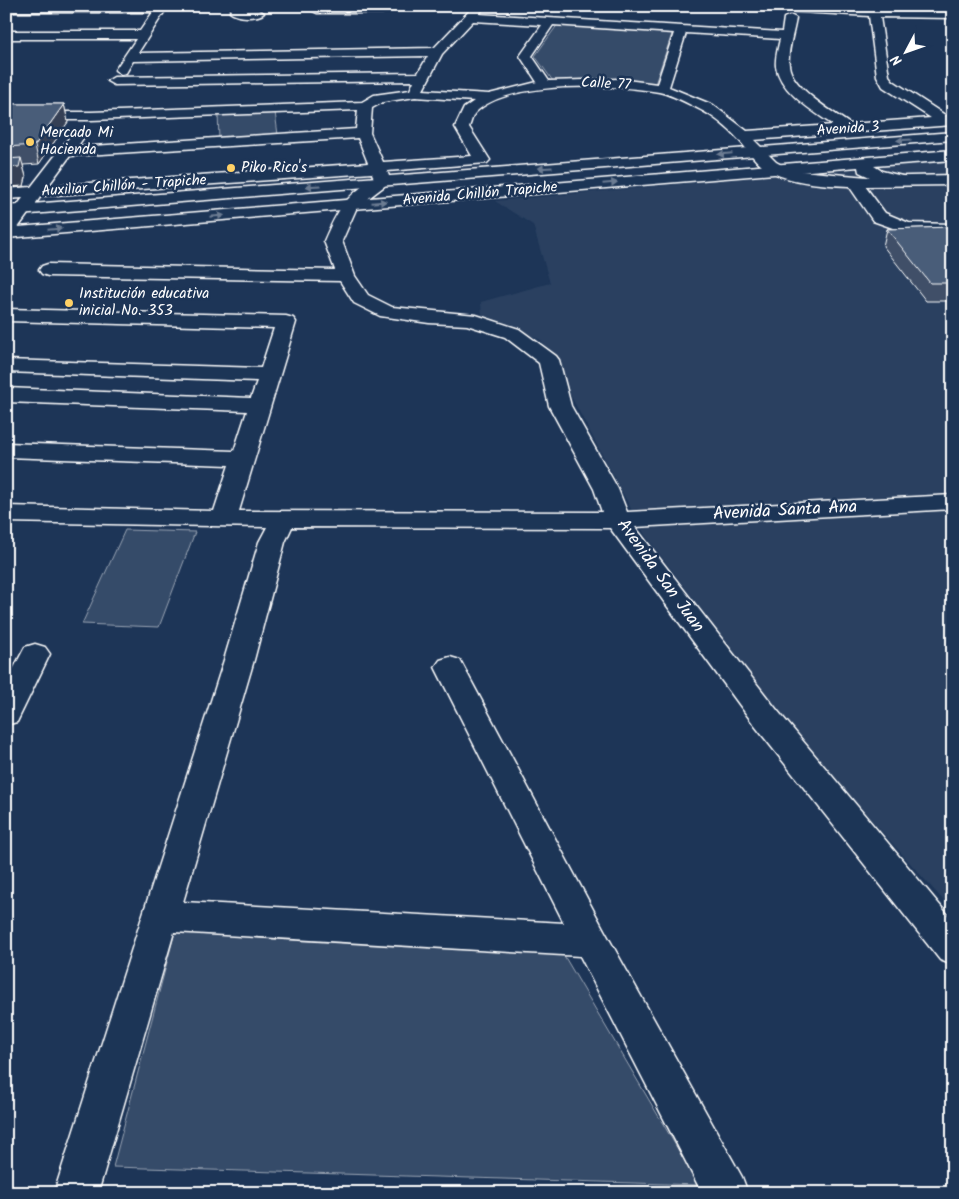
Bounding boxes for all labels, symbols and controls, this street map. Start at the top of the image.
north arrow [882,28,932,78]
text: N [886,49,908,70]
street label: Calle 77 [580,71,633,97]
street label: Avenida 3 [816,115,881,143]
place label: Mercado Mi Hacienda [40,121,114,162]
marker: Mercado Mi Hacienda [24,136,36,148]
one-way arrow [896,136,912,144]
one-way arrow [716,150,732,158]
place label: Piko Rico's [241,156,308,180]
marker: Piko Rico's [225,162,237,174]
one-way arrow [537,164,553,172]
street label: Auxiliar Chillón - Trapiche [41,168,208,204]
street label: Avenida Chillón Trapiche [402,175,559,213]
one-way arrow [603,179,619,187]
one-way arrow [305,183,321,191]
one-way arrow [371,198,387,206]
one-way arrow [209,211,225,219]
one-way arrow [47,224,63,232]
place label: Institución educativa inicial No. 353 [79,282,209,323]
marker: Institución educativa inicial No. 353 [63,297,75,309]
street label: Avenida Santa Ana [712,493,858,529]
street label: Avenida San Juan [609,513,711,639]

